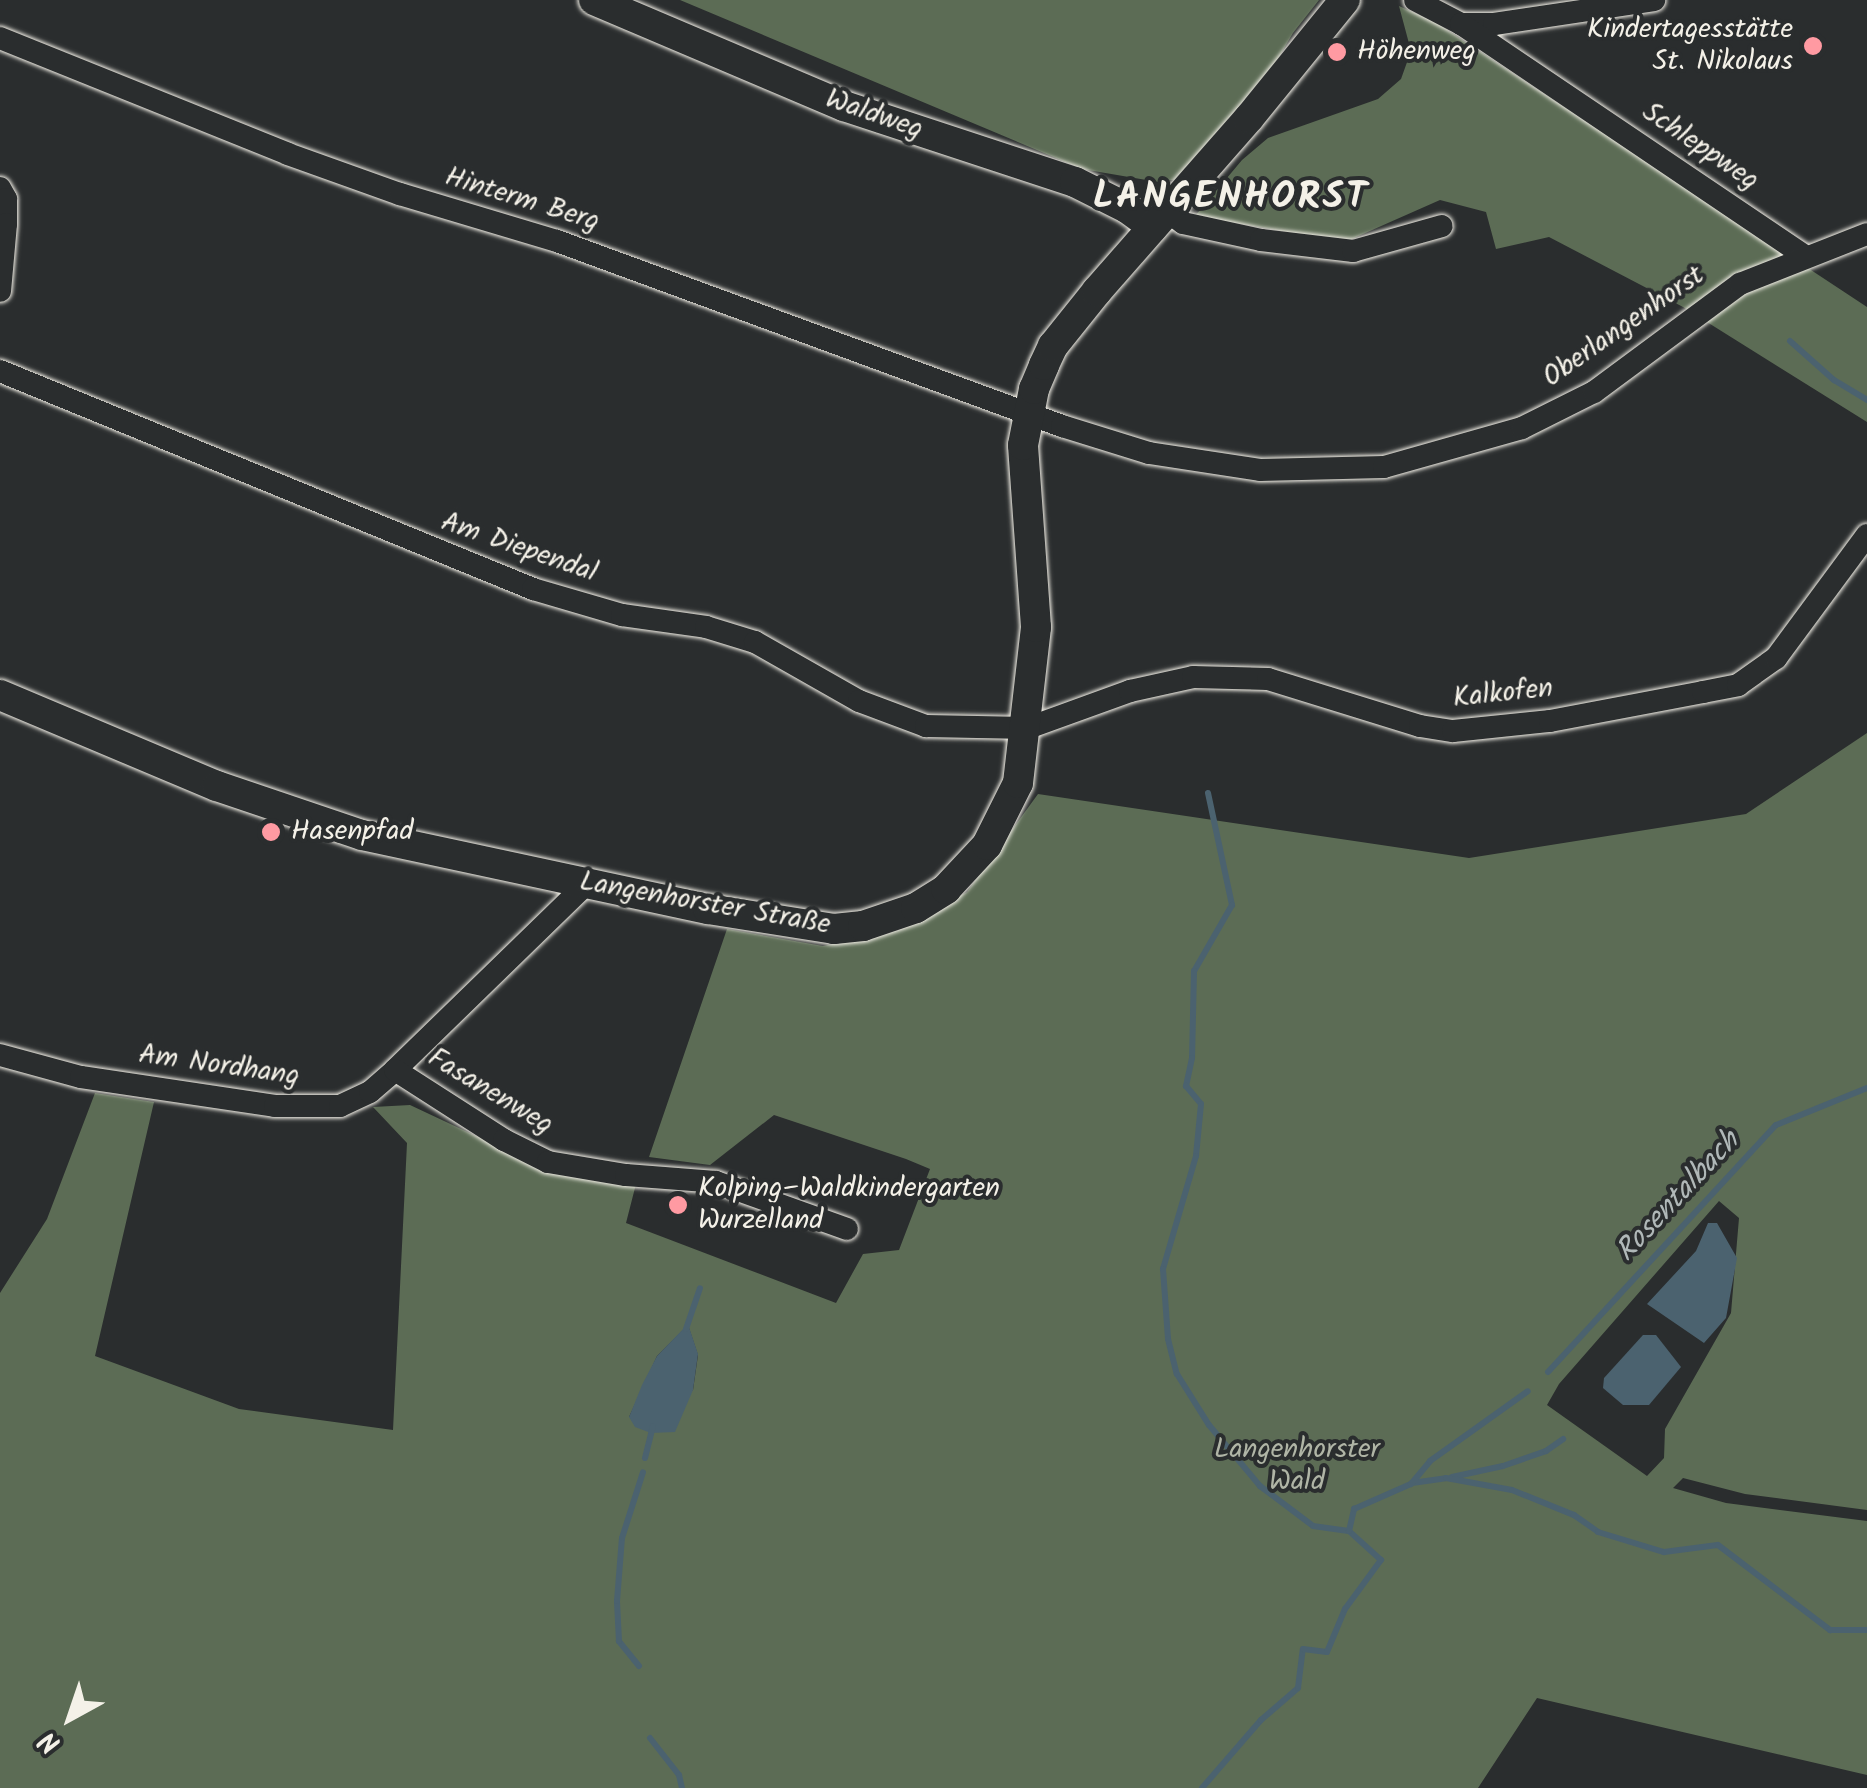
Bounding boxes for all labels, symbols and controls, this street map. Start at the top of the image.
place label: Kindertagesstätte St. Nikolaus [1587,13,1793,79]
place label: Höhenweg [1357,35,1476,69]
marker: Kindertagesstätte St. Nikolaus [1802,35,1824,57]
marker: Höhenweg [1326,41,1348,63]
street label: Waldweg [821,83,927,147]
street label: Schleppweg [1635,96,1765,198]
street label: Hinterm Berg [441,161,603,239]
district label: LANGENHORST [1093,176,1369,222]
street label: Oberlangenhorst [1537,259,1711,395]
street label: Am Diependal [437,506,601,590]
street label: Kalkofen [1451,672,1555,716]
place label: Hasenpfad [291,815,413,849]
marker: Hasenpfad [260,821,282,843]
street label: Langenhorster Straße [577,865,833,943]
street label: Am Nordhang [137,1038,301,1094]
street label: Fasanenweg [421,1042,559,1142]
water label: Rosentalbach [1608,1124,1748,1270]
place label: Kolping–Waldkindergarten Wurzelland [698,1172,1000,1238]
marker: Kolping–Waldkindergarten Wurzelland [667,1194,689,1216]
park label: Langenhorster Wald [1214,1433,1380,1499]
north arrow [20,1668,120,1768]
text: N [29,1718,72,1764]

